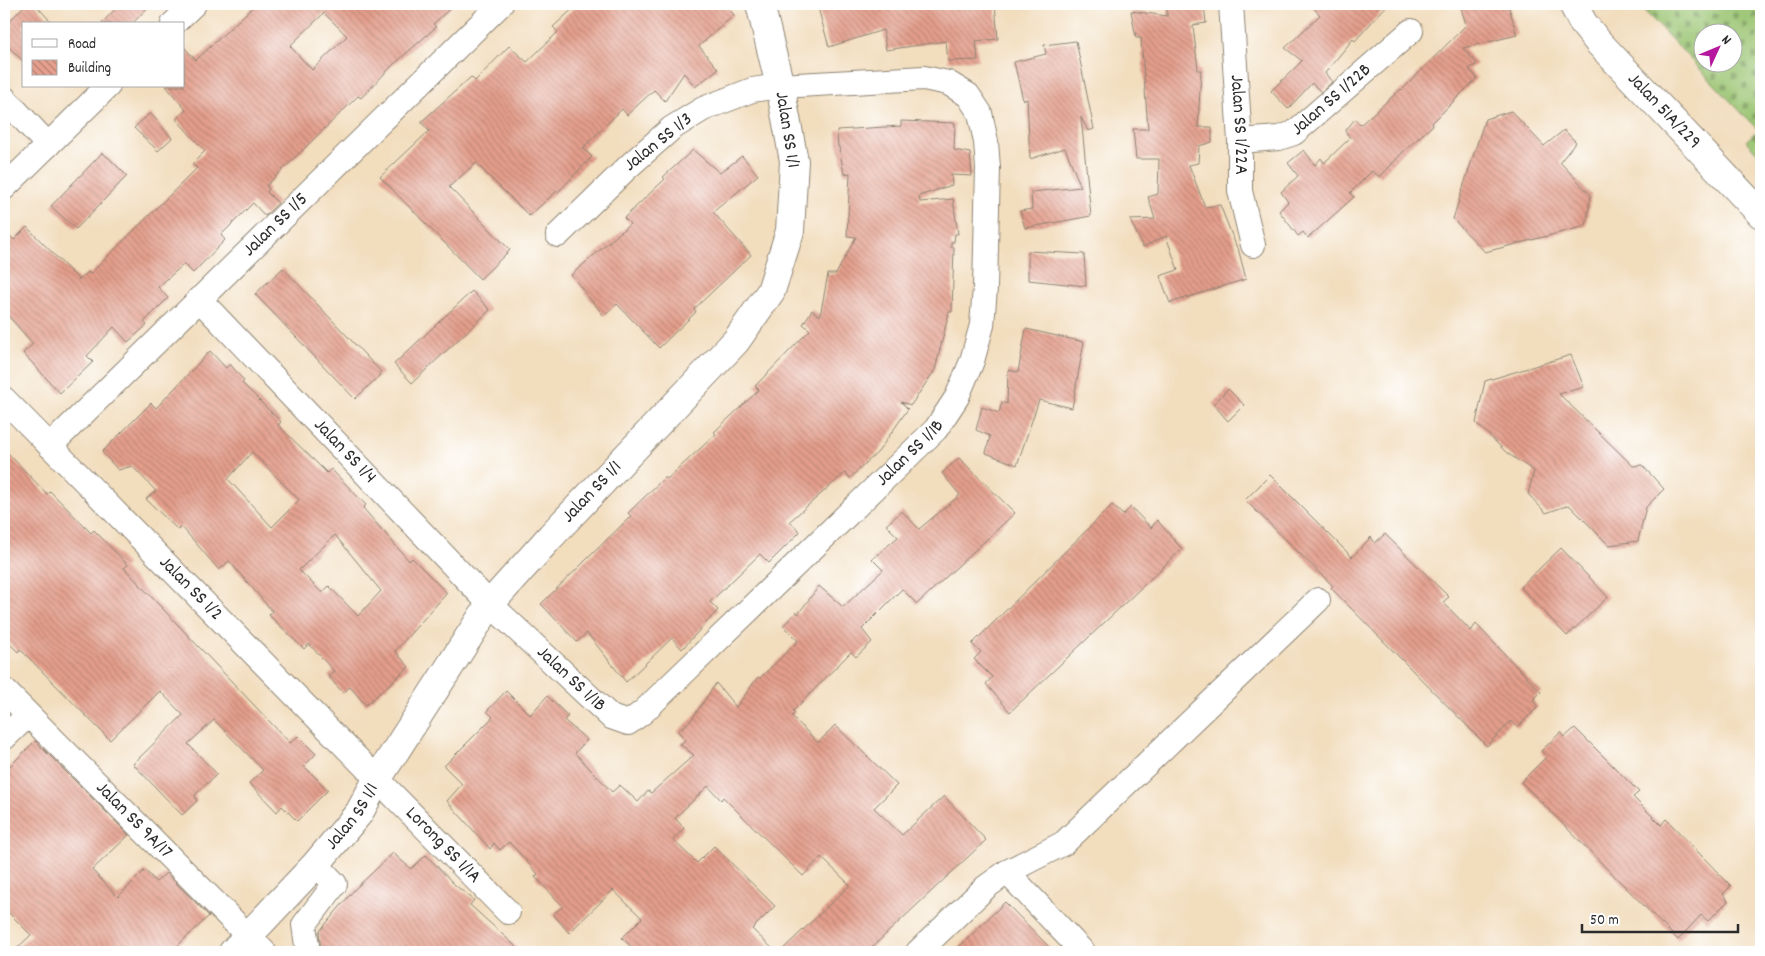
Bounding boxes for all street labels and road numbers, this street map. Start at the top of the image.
street label: Jalan SS 1/22B [1286,57,1378,143]
street label: Jalan 51A/229 [1621,67,1707,156]
street label: Jalan SS 1/22A [1222,74,1254,175]
street label: Jalan SS 1/1 [767,90,805,170]
street label: Jalan SS 1/3 [619,107,699,179]
street label: Jalan SS 1/5 [237,187,315,263]
street label: Jalan SS 1/4 [307,413,382,490]
street label: Jalan SS 1/1B [870,415,952,493]
street label: Jalan SS 1/1 [556,455,629,530]
street label: Jalan SS 1/2 [152,550,229,627]
street label: Jalan SS 1/1B [530,640,611,719]
street label: Jalan SS 9A/17 [89,776,178,865]
street label: Jalan SS 1/1 [319,778,386,856]
street label: Lorong SS 1/1A [399,801,487,890]

